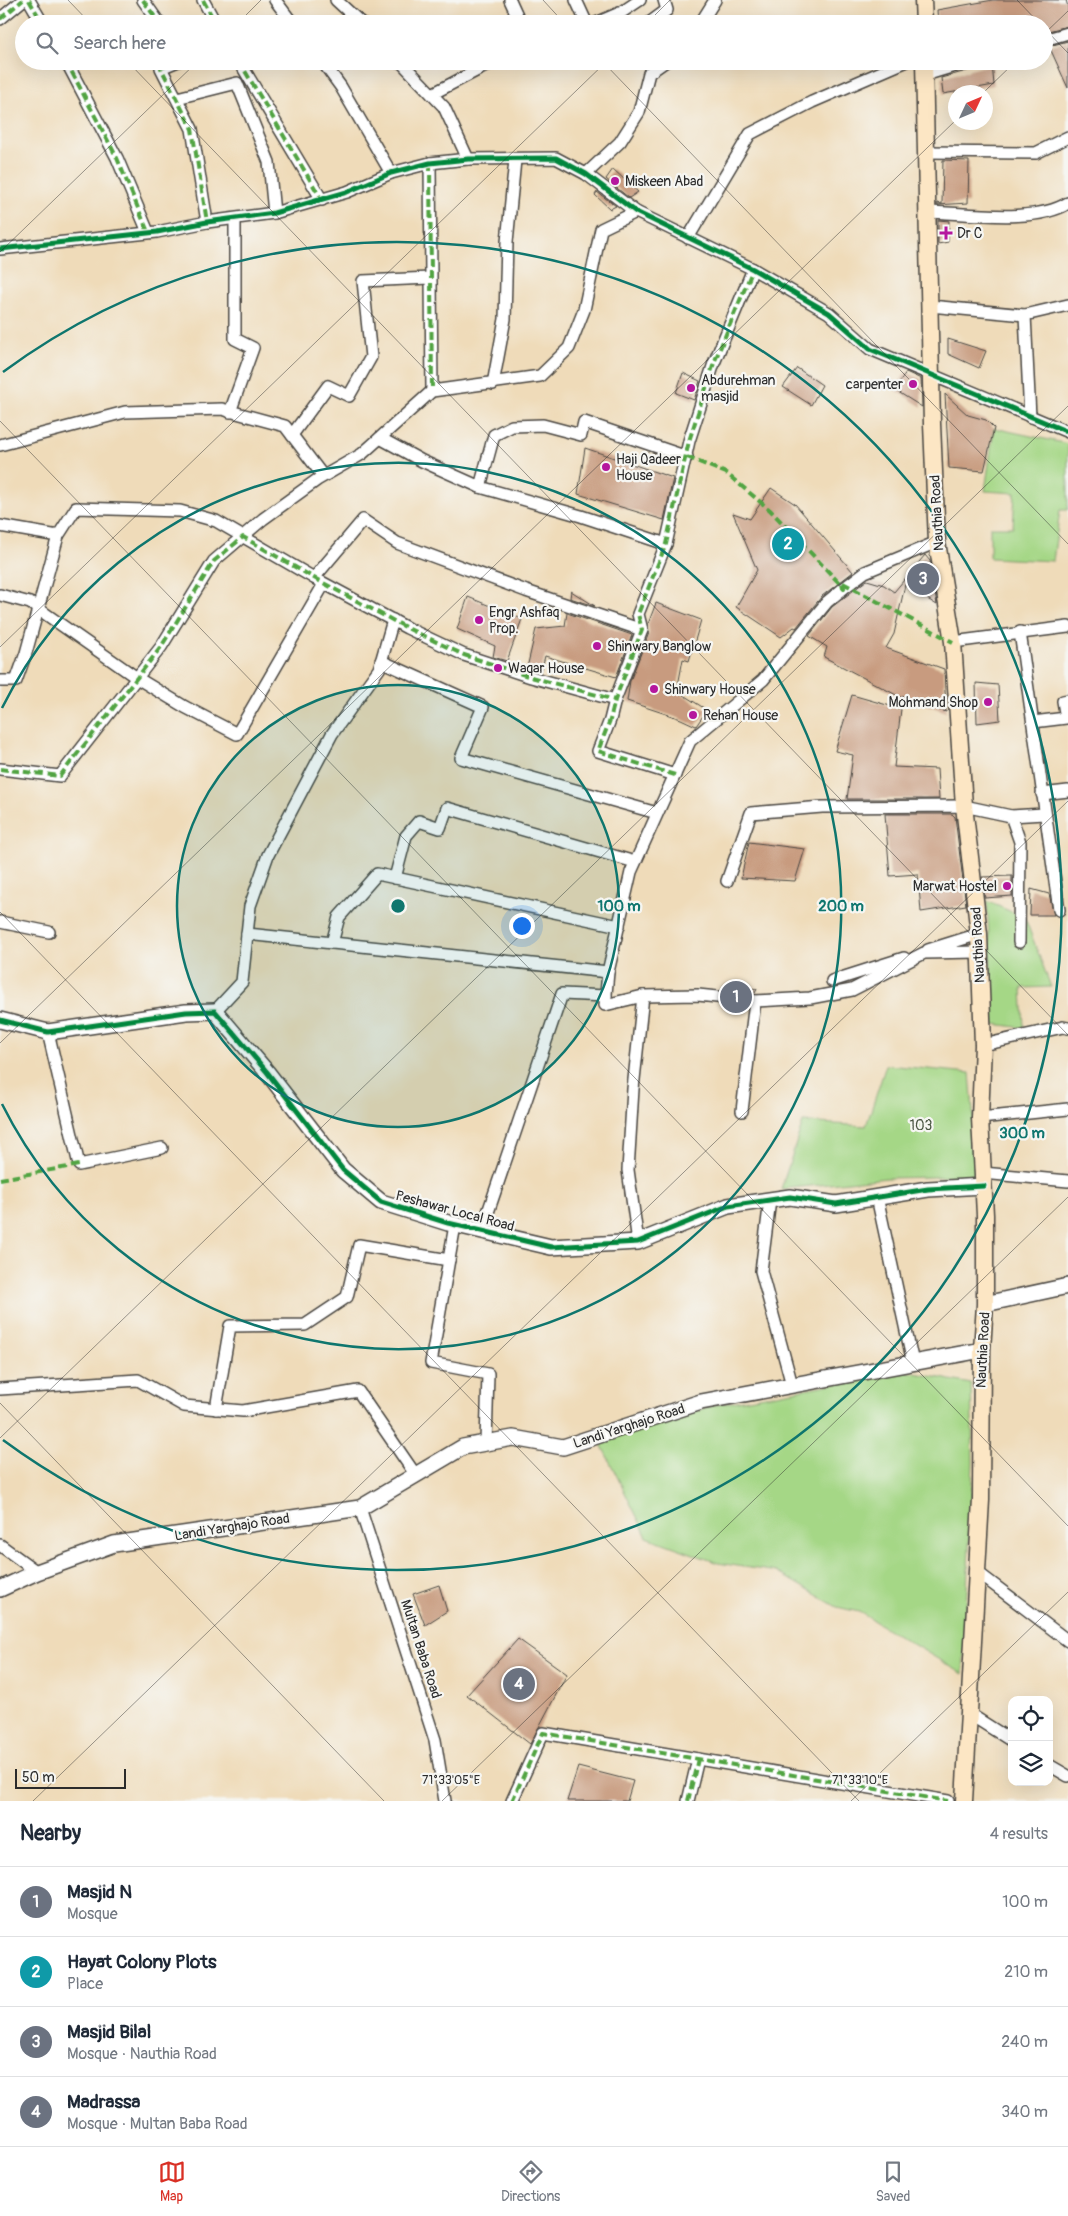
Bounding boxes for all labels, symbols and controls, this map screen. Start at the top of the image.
search box [15,15,1053,70]
icon: search [33,29,61,57]
text: Search here [73,31,166,55]
north arrow [948,85,993,130]
place label: Miskeen Abad [625,173,704,190]
marker: Miskeen Abad [609,175,621,187]
place label: Dr C [957,225,983,242]
marker: Dr C [939,226,953,240]
place label: Abdurehman masjid [701,372,776,405]
place label: carpenter [846,376,903,393]
marker: carpenter [907,378,919,390]
marker: Abdurehman masjid [685,382,697,394]
place label: Haji Qadeer House [616,451,681,484]
marker: Haji Qadeer House [600,461,612,473]
street label: Nauthia Road [927,474,947,551]
pin: 2 [772,525,804,563]
pin: 3 [907,560,939,598]
place label: Engr Ashfaq Prop. [489,604,560,637]
marker: Engr Ashfaq Prop. [473,614,485,626]
place label: Shinwary Banglow [607,638,712,655]
marker: Shinwary Banglow [591,640,603,652]
place label: Waqar House [508,660,584,677]
marker: Waqar House [492,662,504,674]
place label: Shinwary House [664,681,756,698]
marker: Shinwary House [648,683,660,695]
place label: Mohmand Shop [888,694,978,711]
marker: Mohmand Shop [982,696,994,708]
place label: Rehan House [703,707,778,724]
marker: Rehan House [687,709,699,721]
place label: Marwat Hostel [913,878,997,895]
marker: Marwat Hostel [1001,880,1013,892]
centre of rings [389,897,407,915]
text: 100 m [598,897,640,916]
text: 200 m [818,897,864,916]
street label: Nauthia Road [968,906,988,983]
your location [509,913,535,939]
pin: 1 [720,978,752,1016]
park label: 103 [910,1117,933,1134]
text: 300 m [999,1124,1045,1143]
street label: Peshawar Local Road [394,1187,516,1235]
street label: Nauthia Road [973,1311,993,1388]
street label: Landi Yarghajo Road [571,1400,687,1452]
street label: Landi Yarghajo Road [173,1509,291,1545]
street label: Multan Baba Road [397,1597,445,1701]
pin: 4 [503,1665,535,1703]
map controls [1008,1696,1053,1786]
button: locate [1008,1696,1053,1741]
button: layers [1008,1741,1053,1786]
scale bar [15,1766,126,1789]
text: 50 m [22,1769,55,1786]
text: 71°33'05"E [422,1773,480,1788]
text: 71°33'10"E [832,1773,888,1788]
text: Nearby [20,1820,81,1847]
text: 4 results [990,1824,1048,1844]
text: Masjid N [67,1880,132,1904]
text: 1 [33,1892,39,1912]
text: 100 m [1002,1892,1048,1912]
text: Mosque [67,1904,118,1924]
text: Hayat Colony Plots [67,1950,216,1974]
text: 2 [32,1962,40,1982]
text: 210 m [1004,1962,1048,1982]
text: Place [67,1974,103,1994]
text: Masjid Bilal [67,2020,151,2044]
text: 3 [32,2032,40,2052]
text: 240 m [1001,2032,1048,2052]
text: Mosque · Nauthia Road [67,2044,217,2064]
text: Madrassa [67,2090,140,2114]
text: 4 [31,2102,41,2122]
text: 340 m [1001,2102,1048,2122]
text: Mosque · Multan Baba Road [67,2114,248,2134]
tab: Map [158,2158,186,2205]
tab: Directions [501,2158,560,2205]
tab: Saved [876,2158,910,2205]

